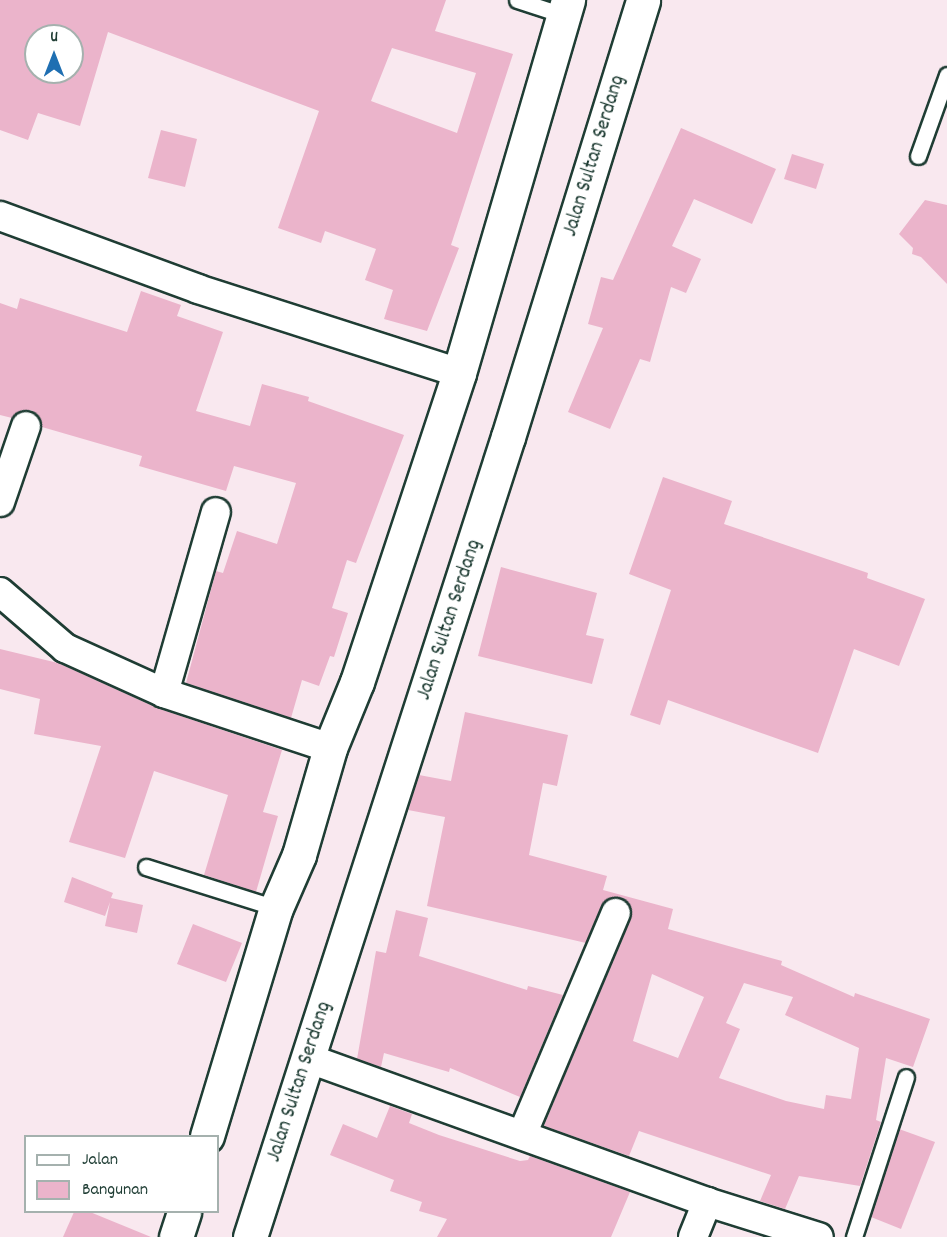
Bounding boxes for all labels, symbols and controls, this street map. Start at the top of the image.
north arrow [24,24,84,84]
text: U [50,26,58,49]
street label: Jalan Sultan Serdang [559,72,631,240]
street label: Jalan Sultan Serdang [412,537,488,703]
street label: Jalan Sultan Serdang [262,999,338,1165]
legend [24,1135,219,1213]
text: Jalan [82,1148,118,1173]
text: Bangunan [82,1178,148,1203]

